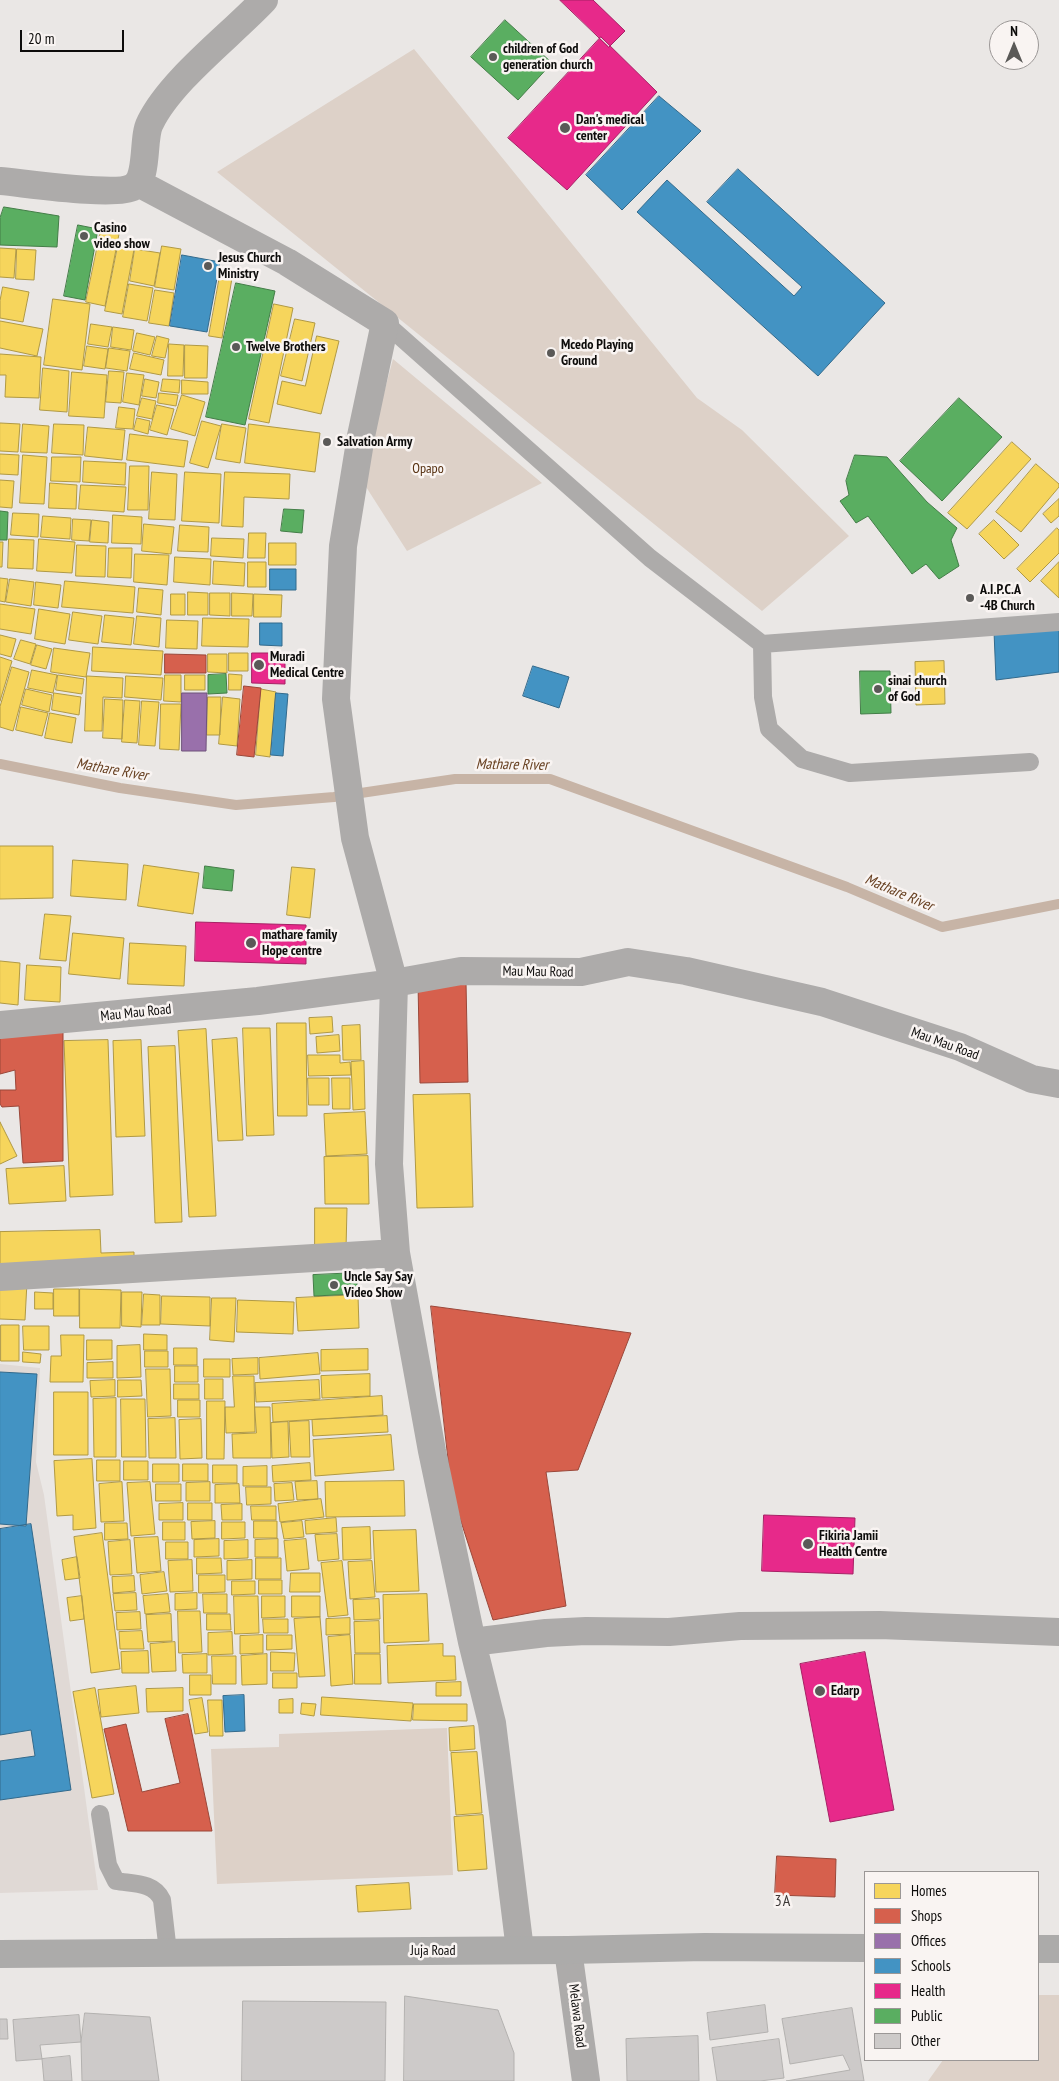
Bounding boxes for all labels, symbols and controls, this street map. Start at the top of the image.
scale bar [22,20,126,52]
north arrow [989,20,1039,70]
text: N [1010,22,1018,40]
text: 20 m [28,29,54,48]
place label: children of God generation church [503,41,593,74]
marker: children of God generation church [487,51,499,63]
place label: Dan's medical center [576,112,644,144]
marker: Dan's medical center [558,121,572,135]
place label: Casino video show [94,220,150,252]
marker: Casino video show [78,230,90,242]
place label: Jesus Church Ministry [218,250,281,282]
marker: Jesus Church Ministry [202,260,214,272]
place label: Mcedo Playing Ground [561,337,633,370]
place label: Twelve Brothers [246,339,326,355]
marker: Twelve Brothers [230,341,242,353]
marker: Mcedo Playing Ground [545,347,557,359]
place label: Salvation Army [337,434,412,450]
marker: Salvation Army [321,436,333,448]
park label: Opapo [412,461,444,477]
place label: A.I.P.C.A -4B Church [980,582,1035,614]
marker: A.I.P.C.A -4B Church [964,592,976,604]
place label: Muradi Medical Centre [270,649,344,682]
marker: Muradi Medical Centre [252,658,266,672]
place label: sinai church of God [888,673,947,706]
marker: sinai church of God [872,683,884,695]
water label: Mathare River [75,755,149,785]
water label: Mathare River [476,755,548,775]
water label: Mathare River [862,871,936,915]
place label: mathare family Hope centre [262,927,337,960]
marker: mathare family Hope centre [244,936,258,950]
street label: Mau Mau Road [502,963,574,981]
street label: Mau Mau Road [100,1001,172,1025]
street label: Mau Mau Road [909,1024,981,1064]
place label: Uncle Say Say Video Show [344,1269,413,1302]
marker: Uncle Say Say Video Show [328,1279,340,1291]
place label: Fikiria Jamii Health Centre [819,1528,887,1560]
marker: Fikiria Jamii Health Centre [801,1537,815,1551]
place label: Edarp [831,1683,859,1699]
marker: Edarp [813,1684,827,1698]
legend [864,1871,1039,2061]
text: Homes [911,1881,947,1900]
district label: 3A [774,1891,792,1911]
text: Shops [911,1906,942,1925]
text: Offices [911,1931,946,1950]
street label: Juja Road [411,1943,455,1959]
text: Schools [911,1956,951,1975]
text: Health [911,1981,945,2000]
street label: Melawa Road [565,1983,589,2049]
text: Public [911,2006,942,2025]
text: Other [911,2031,940,2050]

